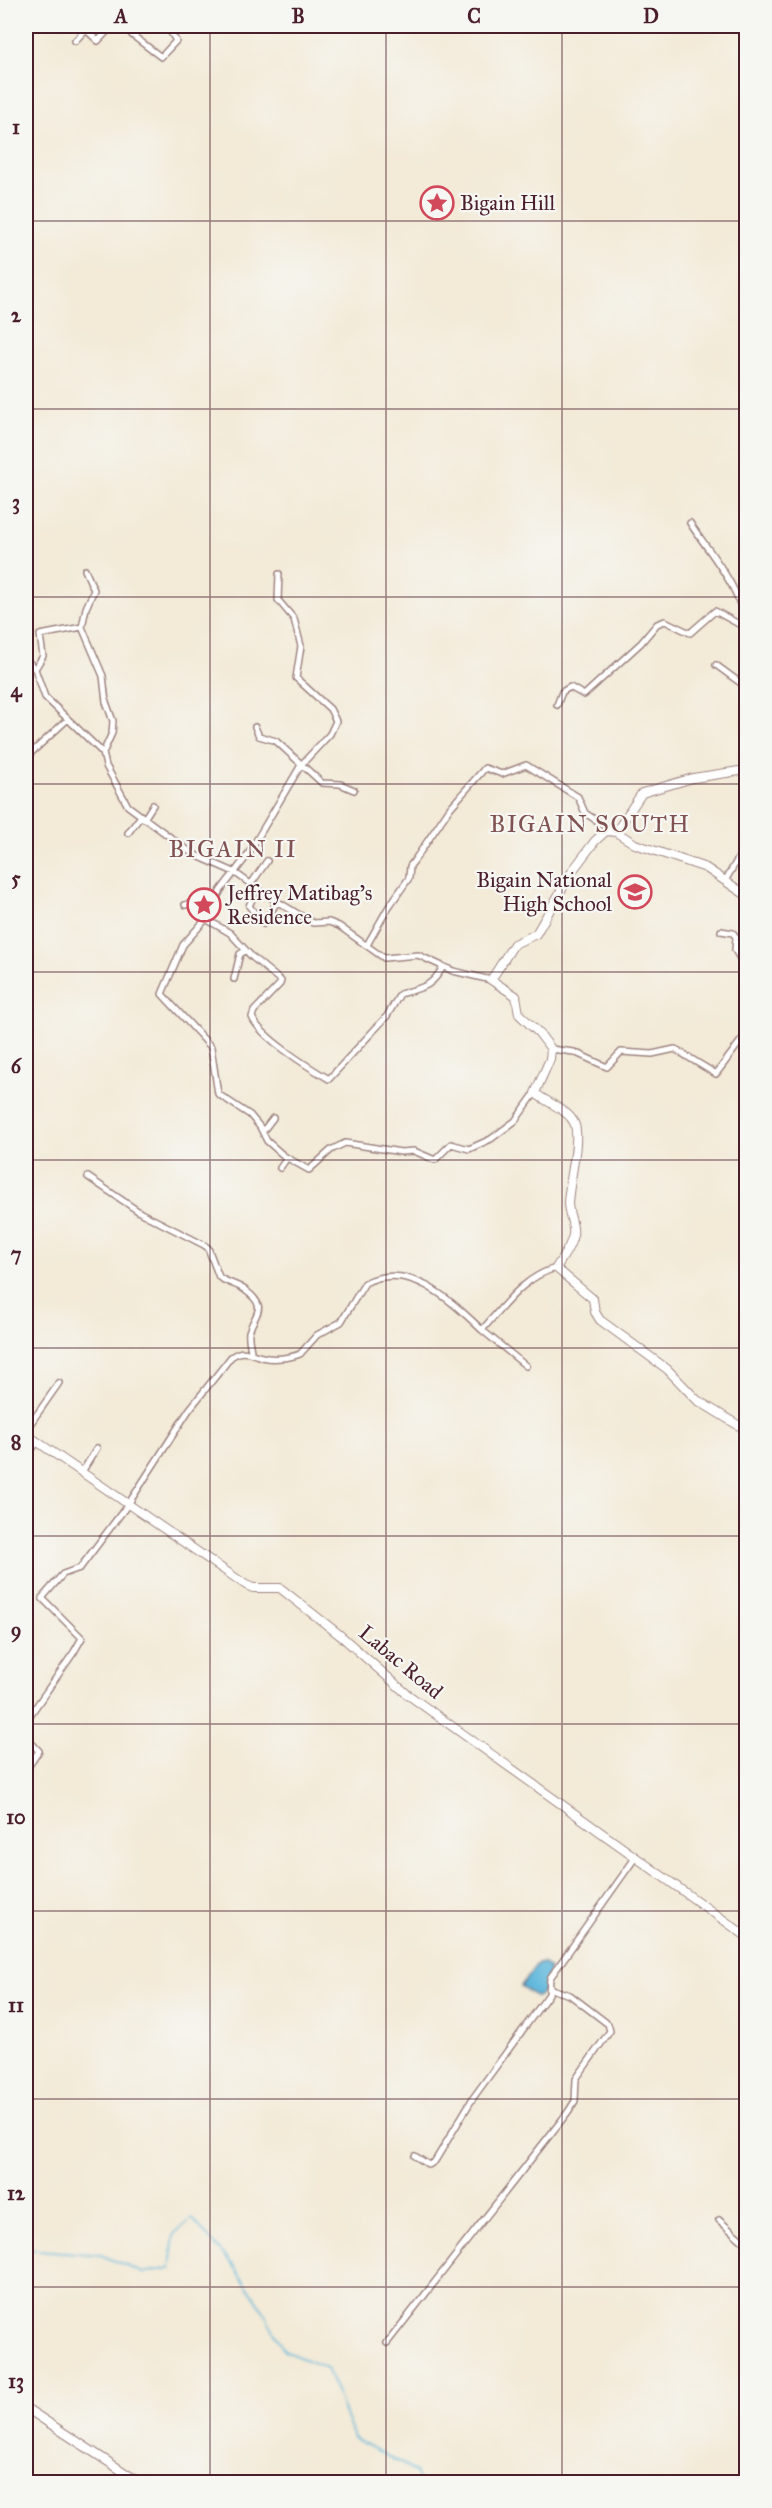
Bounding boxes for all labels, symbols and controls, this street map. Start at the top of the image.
text: A [112,4,128,28]
text: B [291,4,305,28]
text: C [467,4,481,28]
text: D [643,4,659,28]
text: 1 [12,115,20,139]
place icon: Bigain Hill [419,185,455,221]
place label: Bigain Hill [460,190,556,216]
text: 2 [11,303,22,327]
text: 3 [12,490,20,515]
text: 4 [10,678,22,703]
district label: BIGAIN SOUTH [489,809,691,839]
district label: BIGAIN II [168,834,298,864]
text: 5 [11,866,21,890]
place label: Bigain National High School [476,867,612,917]
school or university icon: Bigain National High School [617,874,653,910]
place label: Jeffrey Matibag's Residence [225,880,373,930]
place icon: Jeffrey Matibag's Residence [186,887,222,923]
text: 6 [11,1054,23,1078]
text: 7 [11,1242,22,1266]
text: 8 [11,1430,21,1454]
text: 9 [11,1618,21,1643]
street label: Labac Road [354,1619,449,1705]
text: 10 [6,1805,26,1829]
text: 11 [8,1993,24,2017]
text: 12 [7,2181,26,2205]
text: 13 [8,2369,24,2394]

